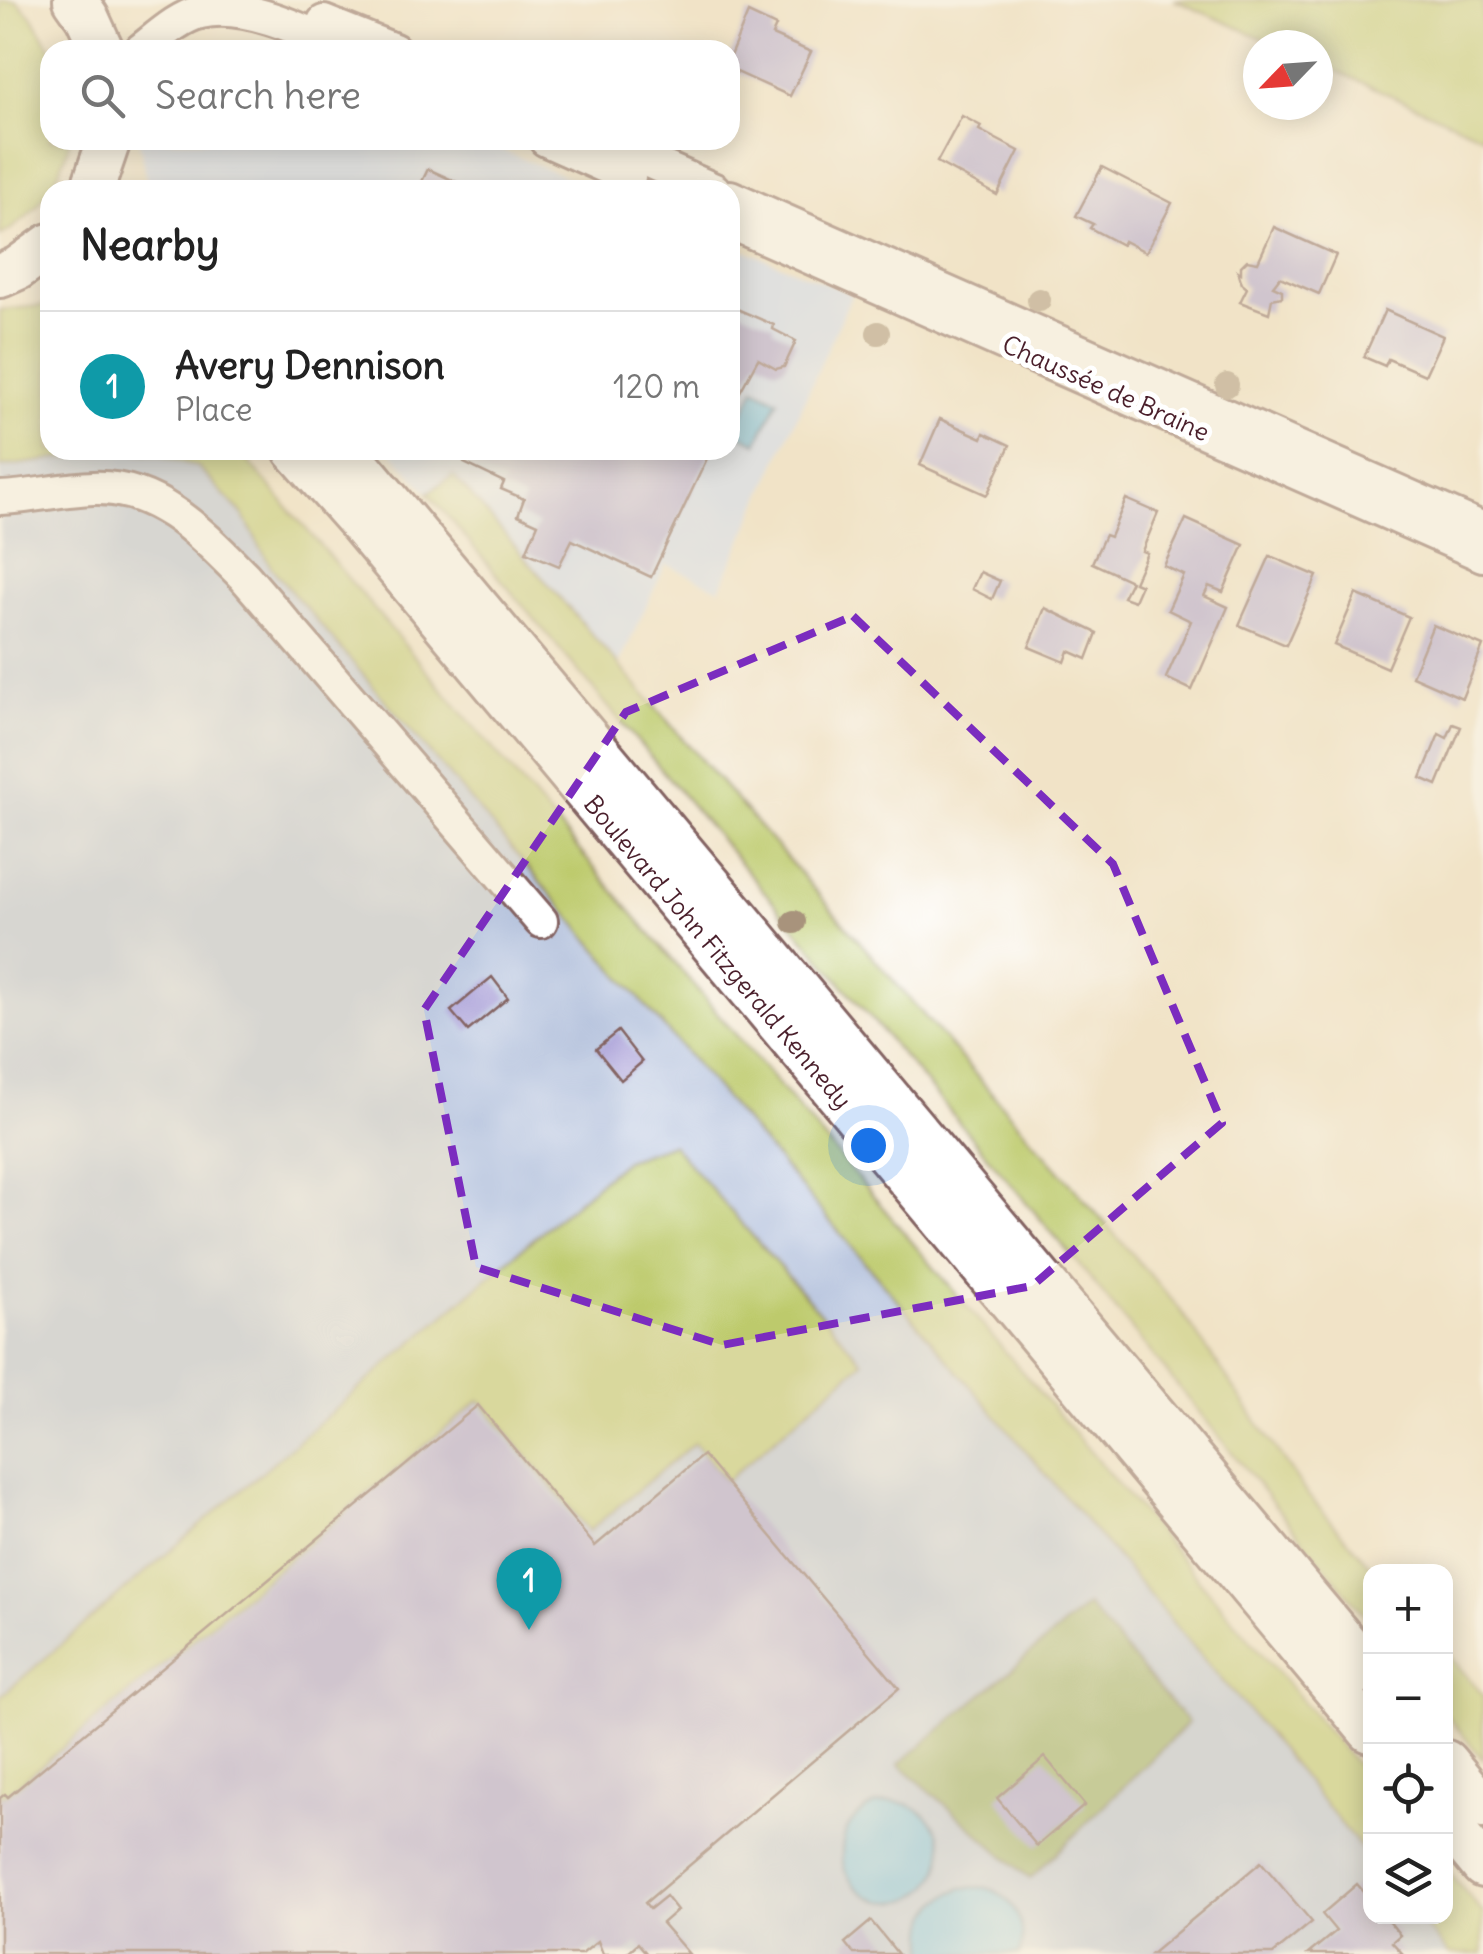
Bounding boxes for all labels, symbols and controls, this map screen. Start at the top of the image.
north arrow [1243,30,1333,120]
search box [40,40,740,150]
icon: search [75,68,130,123]
text: Search here [155,72,361,119]
text: Nearby [80,219,219,271]
street label: Chaussée de Braine [997,328,1215,448]
text: Avery Dennison [175,342,445,389]
text: 1 [106,366,119,407]
text: 120 m [613,366,700,407]
text: Place [175,389,252,430]
street label: Boulevard John Fitzgerald Kennedy [577,789,859,1115]
your location [843,1120,894,1171]
pin: 1 [496,1548,562,1630]
map controls [1363,1564,1453,1924]
button: + [1363,1564,1453,1654]
button: − [1363,1654,1453,1744]
button: locate [1363,1744,1453,1834]
button: layers [1363,1834,1453,1924]

